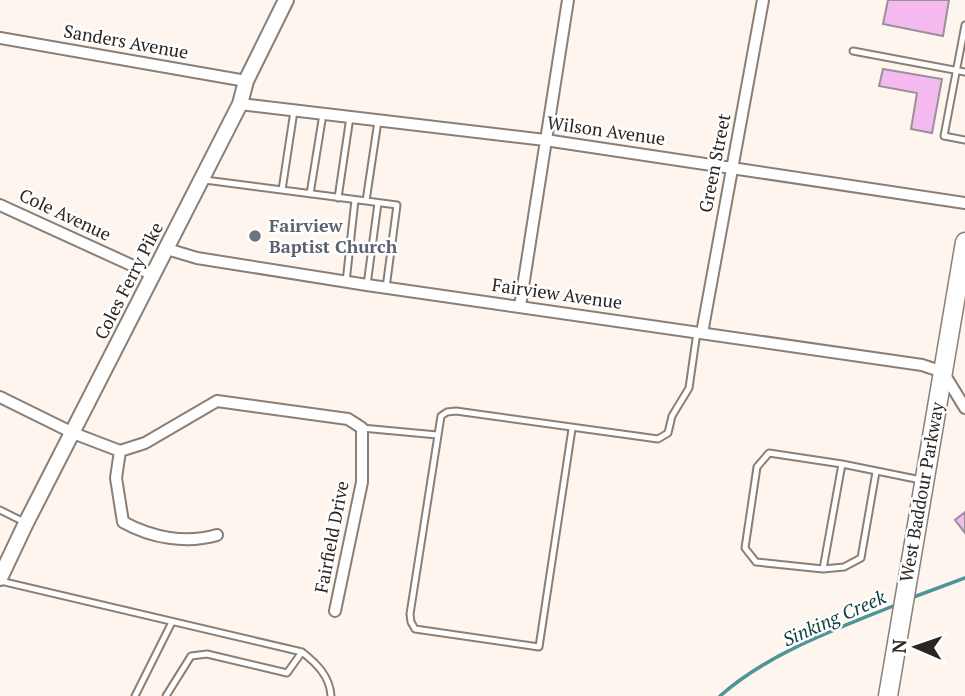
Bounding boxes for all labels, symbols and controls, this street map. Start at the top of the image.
street label: Sanders Avenue [62,18,190,64]
street label: Wilson Avenue [546,110,667,150]
street label: Green Street [693,111,735,214]
street label: Cole Avenue [16,182,115,246]
place label: Fairview Baptist Church [269,213,398,258]
street label: Coles Ferry Pike [88,218,168,343]
marker: Fairview Baptist Church [247,228,263,244]
street label: Fairview Avenue [491,272,624,314]
street label: West Baddour Parkway [893,399,949,584]
street label: Fairfield Drive [308,479,354,595]
water label: Sinking Creek [778,583,890,651]
north arrow [881,612,951,682]
text: N [886,638,911,654]

